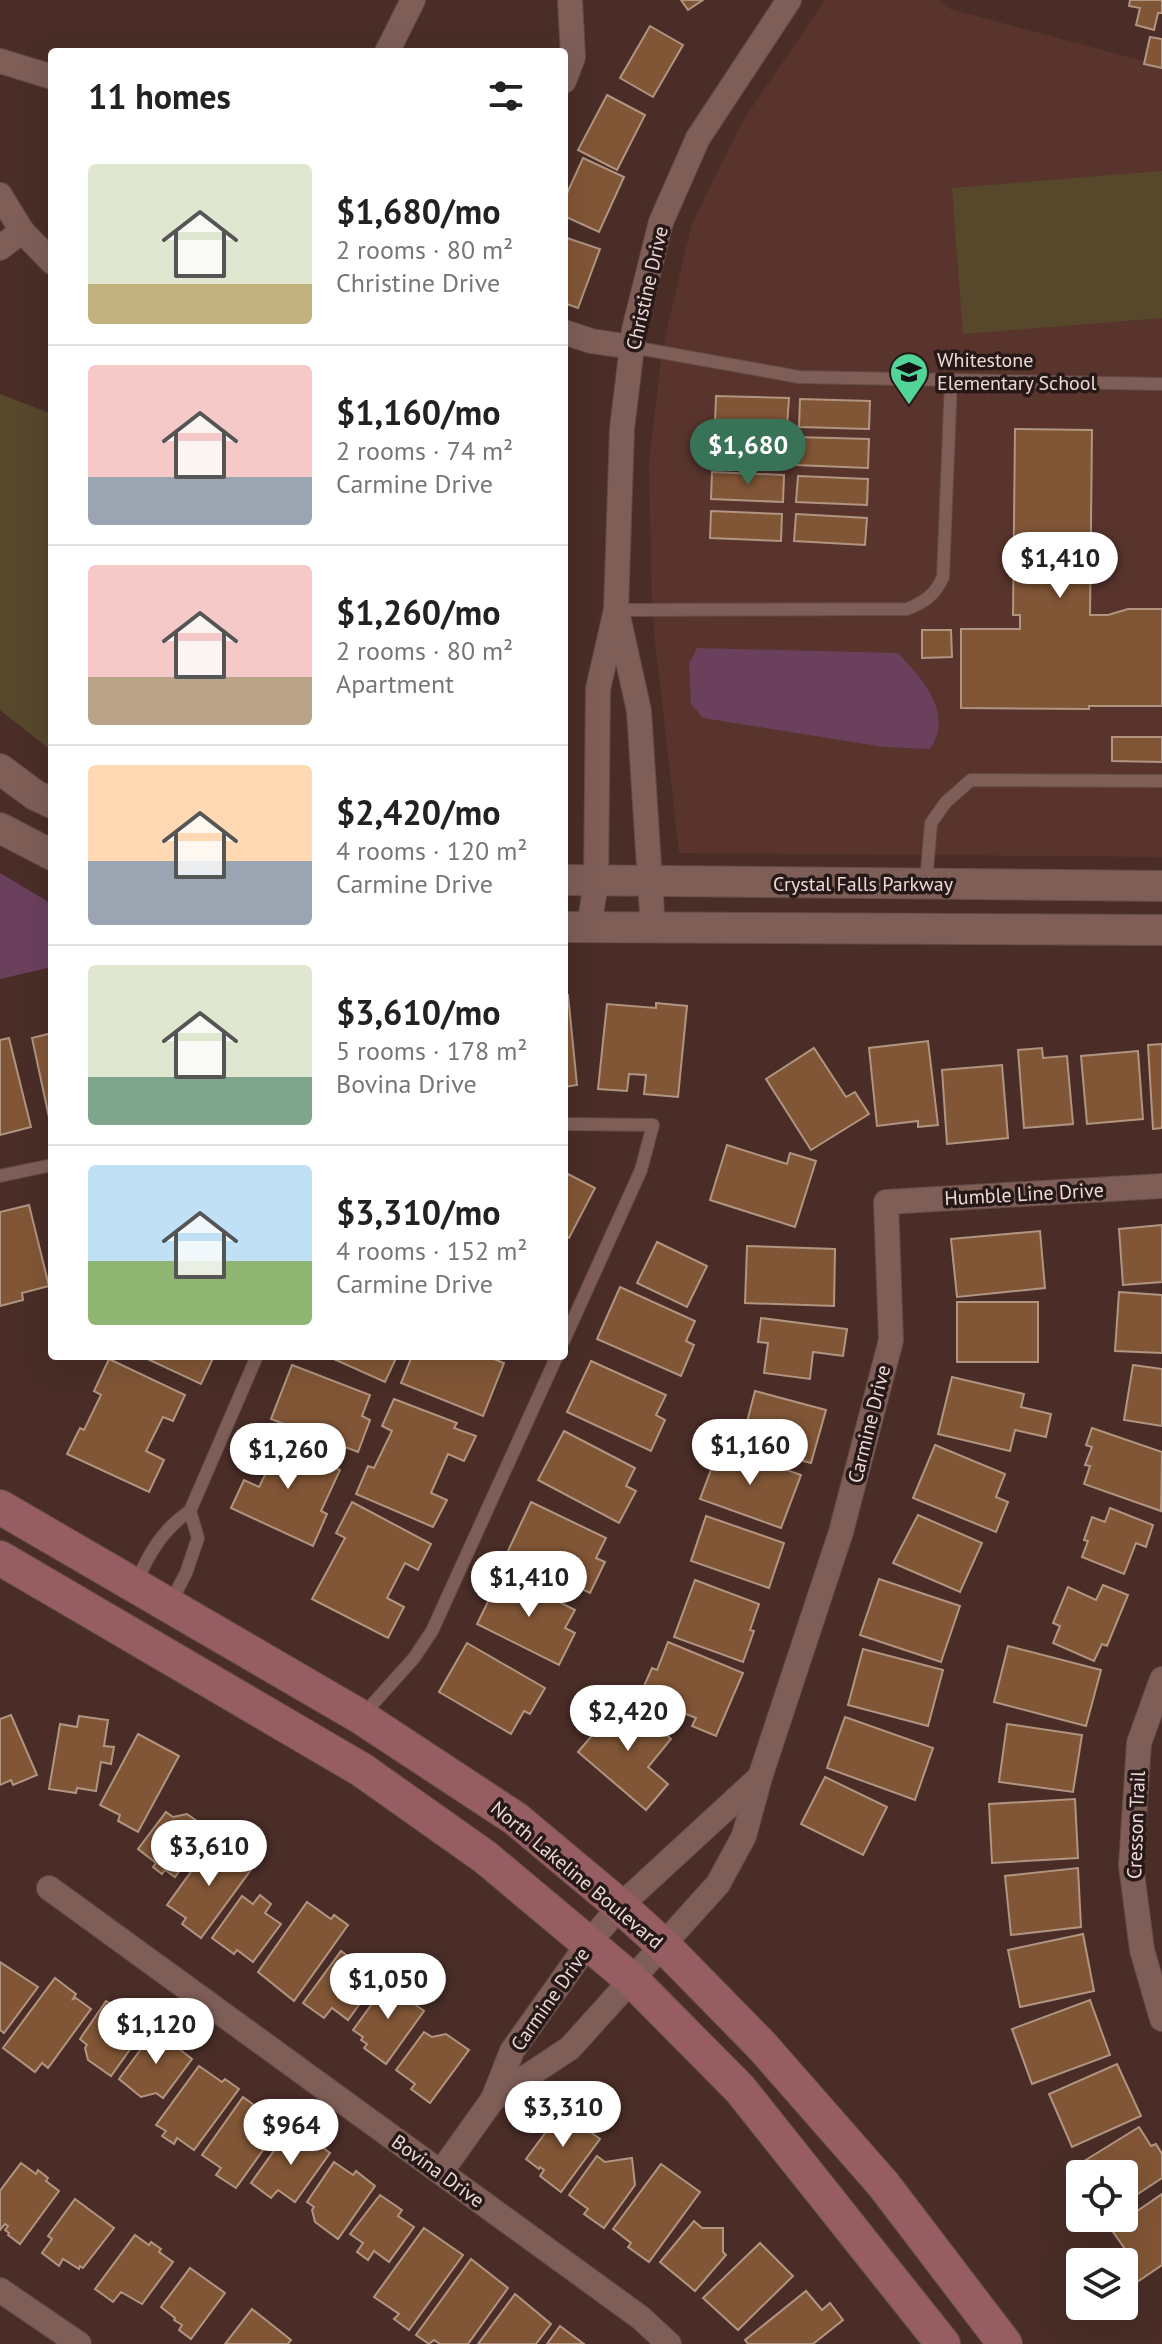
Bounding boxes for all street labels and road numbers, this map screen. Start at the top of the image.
street label: Christine Drive [620,224,674,352]
street label: Crystal Falls Parkway [773,871,954,897]
street label: Humble Line Drive [944,1177,1104,1211]
street label: Carmine Drive [842,1362,896,1486]
street label: Cresson Trail [1121,1770,1151,1880]
street label: North Lakeline Boulevard [485,1795,669,1955]
street label: Carmine Drive [505,1942,595,2056]
street label: Bovina Drive [387,2129,489,2213]

